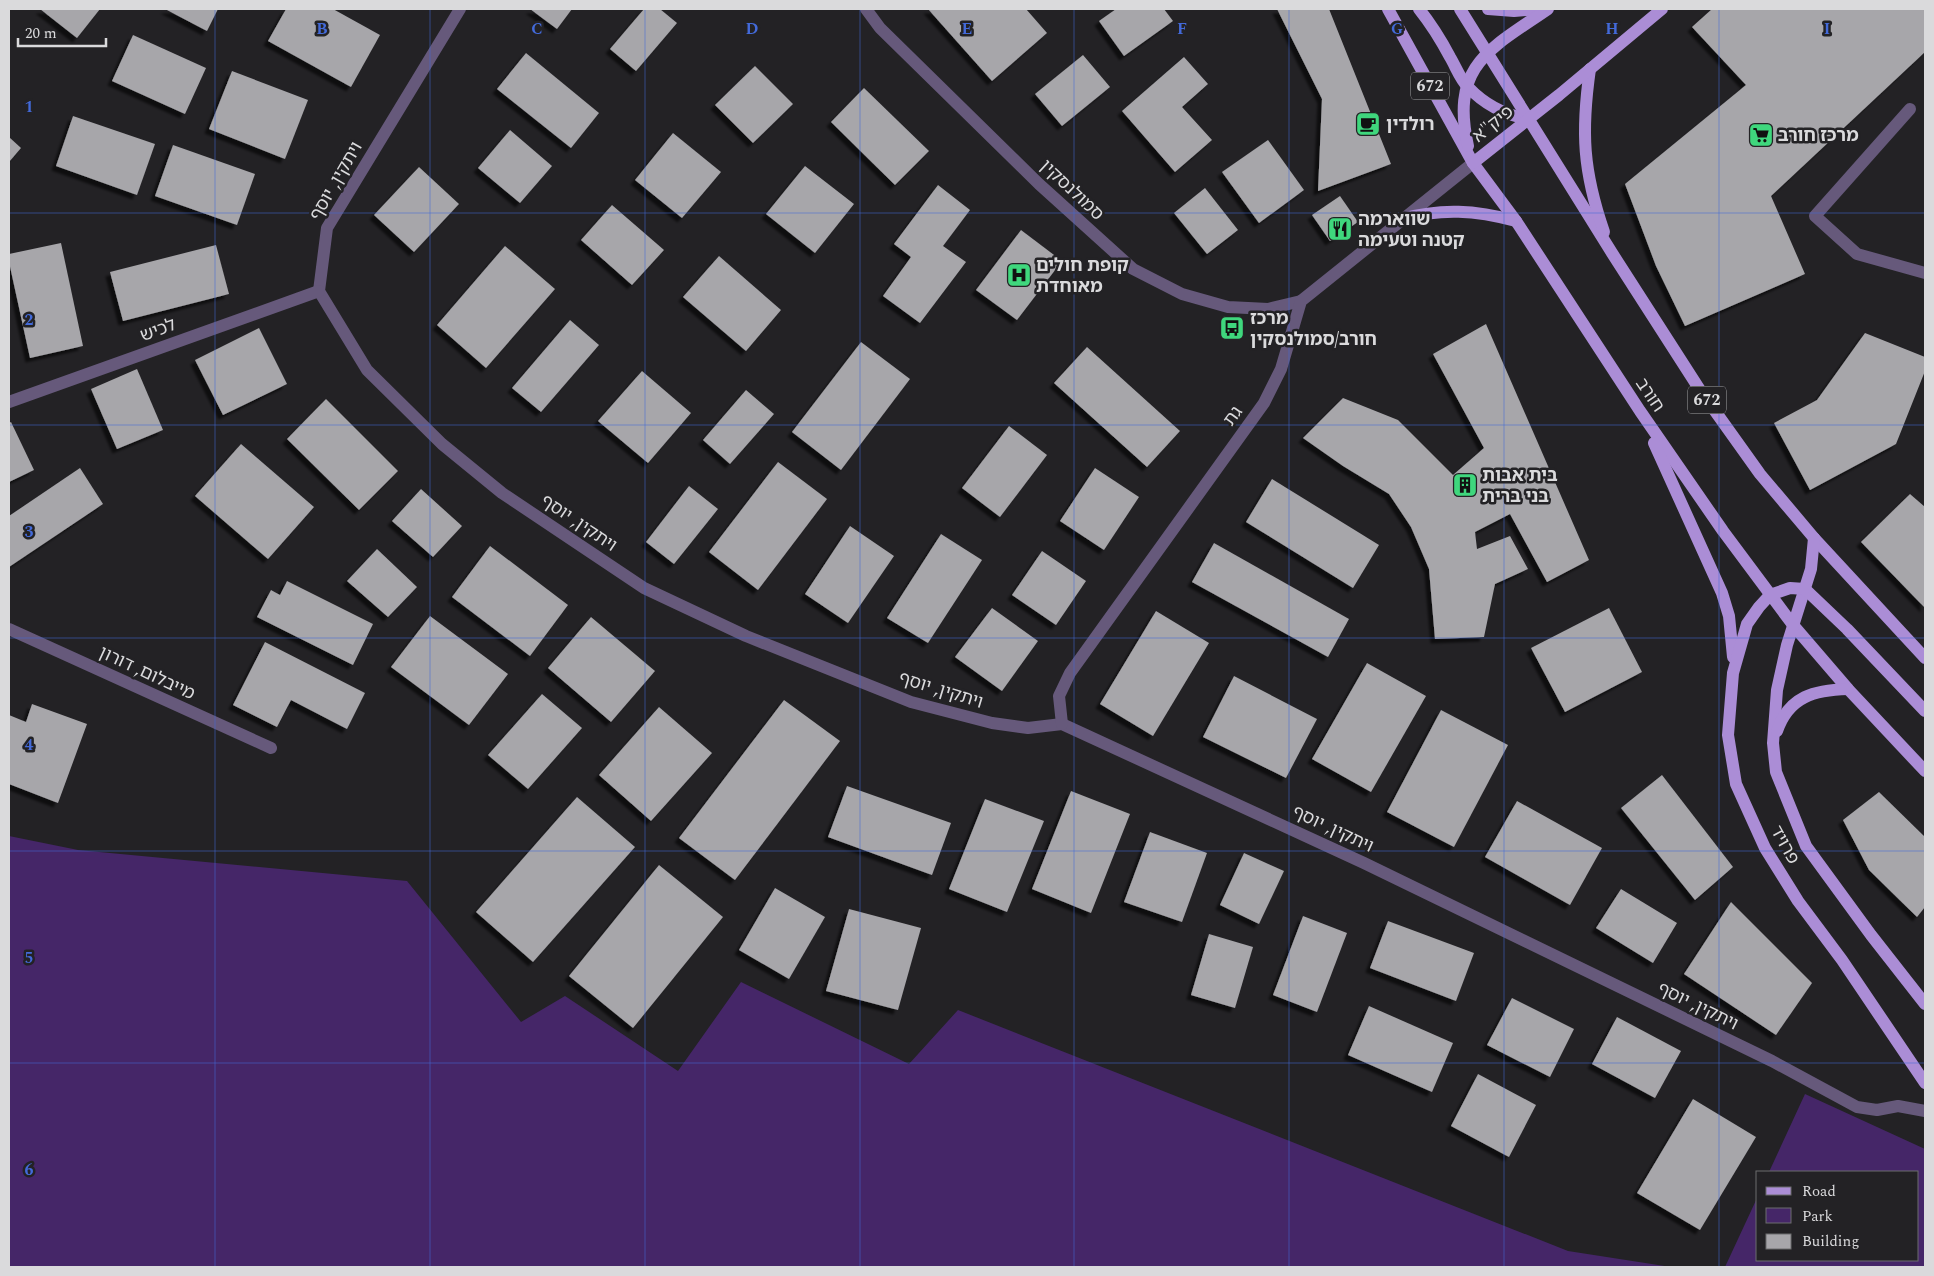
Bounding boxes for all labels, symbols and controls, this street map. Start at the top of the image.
scale bar [18,15,105,47]
text: B [316,17,328,41]
text: C [531,17,543,41]
text: D [746,17,759,41]
text: E [962,17,972,41]
text: F [1177,17,1187,41]
text: G [1391,17,1403,41]
text: H [1605,17,1619,41]
text: I [1824,17,1830,41]
text: 20 m [25,22,57,45]
road number: 672 [1411,72,1449,100]
text: 1 [25,95,33,119]
street label: פיק"א [1466,99,1520,149]
cafe icon: רולדין [1355,111,1381,137]
place label: רולדין [1386,111,1435,138]
supermarket icon: מרכז חורב [1748,122,1774,148]
place label: מרכז חורב [1778,122,1859,149]
street label: ויתקין, יוסף [303,137,369,225]
street label: סמולנסקין [1034,153,1110,227]
place label: שווארמה קטנה וטעימה [1358,206,1465,254]
restaurant icon: שווארמה קטנה וטעימה [1327,216,1353,242]
place label: קופת חולים מאוחדת [1036,252,1129,300]
hospital icon: קופת חולים מאוחדת [1006,262,1032,288]
place label: מרכז חורב/סמולנסקין [1250,305,1377,353]
text: 2 [25,308,34,332]
street label: לכיש [136,311,180,349]
bus stop icon: מרכז חורב/סמולנסקין [1219,315,1245,341]
street label: חורב [1629,372,1671,418]
road number: 672 [1688,386,1726,414]
street label: גת [1216,400,1250,432]
place label: בית אבות בני ברית [1482,462,1558,510]
building icon: בית אבות בני ברית [1452,472,1478,498]
street label: ויתקין, יוסף [535,487,623,559]
text: 3 [25,520,34,544]
street label: מייבלום, דורון [94,639,200,707]
street label: ויתקין, יוסף [895,664,987,716]
text: 4 [25,733,34,757]
street label: ויתקין, יוסף [1288,798,1378,860]
street label: פרויד [1763,821,1807,869]
text: 5 [25,946,33,970]
street label: ויתקין, יוסף [1653,975,1743,1037]
text: 6 [25,1158,34,1182]
legend [1756,1171,1919,1261]
text: Road [1802,1180,1836,1203]
text: Park [1802,1205,1833,1228]
text: Building [1802,1230,1859,1253]

